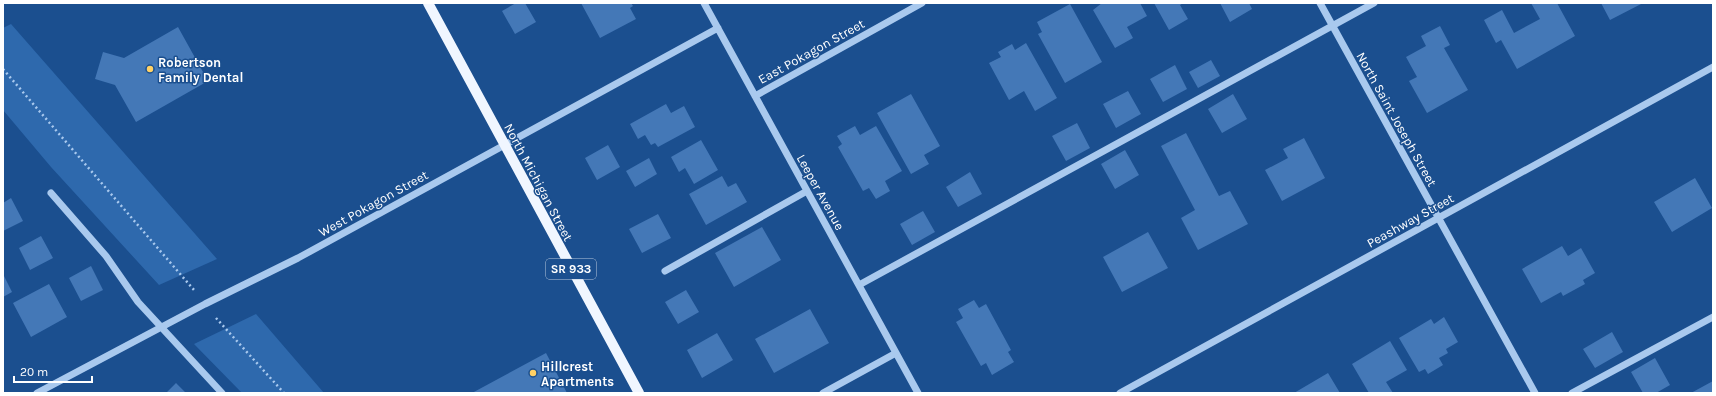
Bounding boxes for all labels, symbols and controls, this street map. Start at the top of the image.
street label: East Pokagon Street [756,16,867,87]
street label: North Saint Joseph Street [1353,49,1440,189]
place label: Robertson Family Dental [158,55,243,85]
marker: Robertson Family Dental [145,64,155,74]
street label: North Michigan Street [501,121,576,244]
street label: Leeper Avenue [794,152,848,233]
street label: West Pokagon Street [316,167,431,240]
street label: Peashway Street [1364,190,1456,251]
road number: SR 933 [546,259,596,279]
scale bar [14,358,92,384]
place label: Hillcrest Apartments [541,359,614,389]
text: 20 m [20,365,48,379]
marker: Hillcrest Apartments [528,368,538,378]

